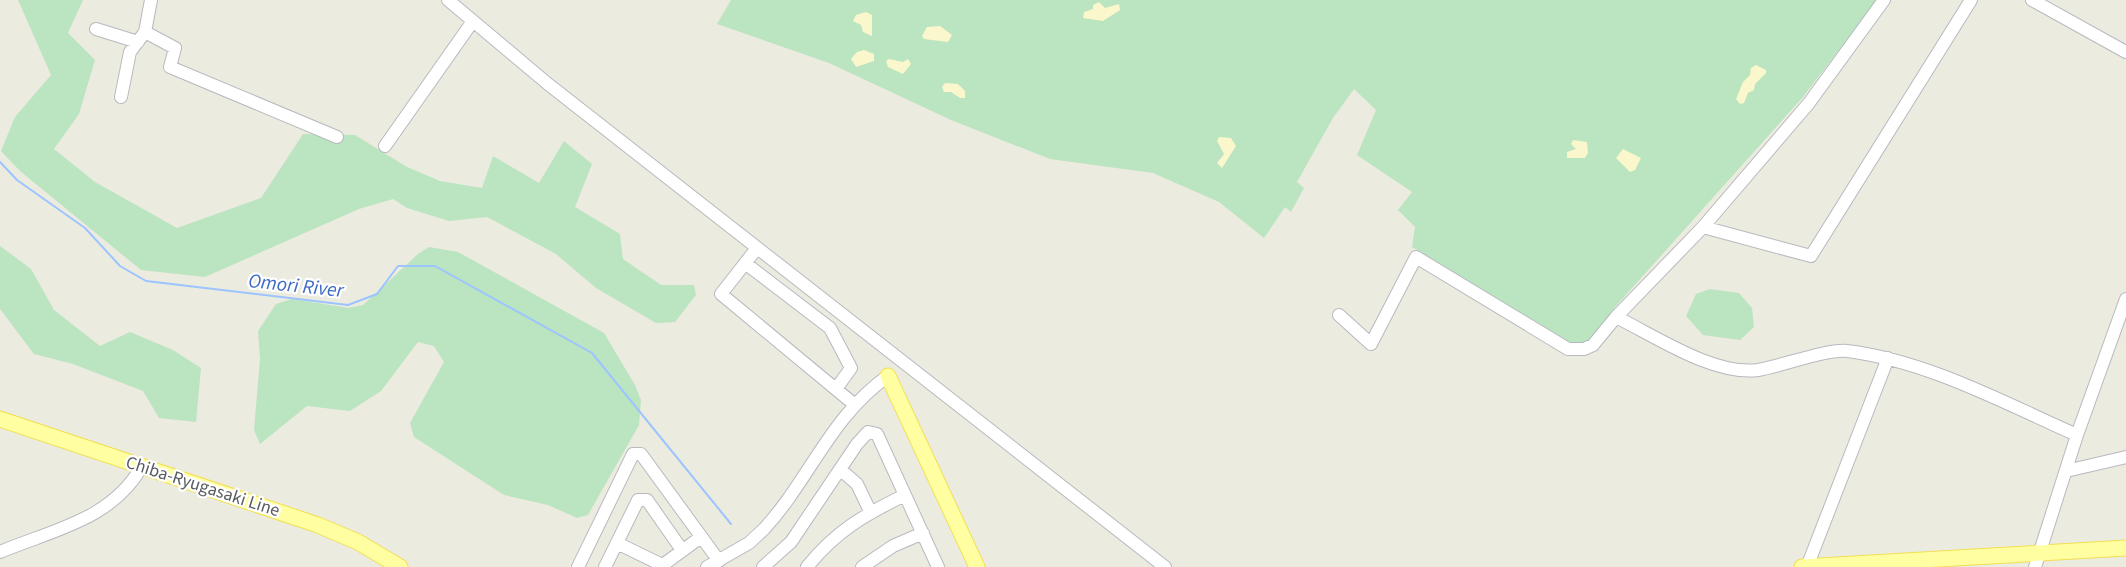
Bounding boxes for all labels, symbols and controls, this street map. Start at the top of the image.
water label: Omori River [247,267,346,305]
street label: Chiba-Ryugasaki Line [123,450,283,523]

